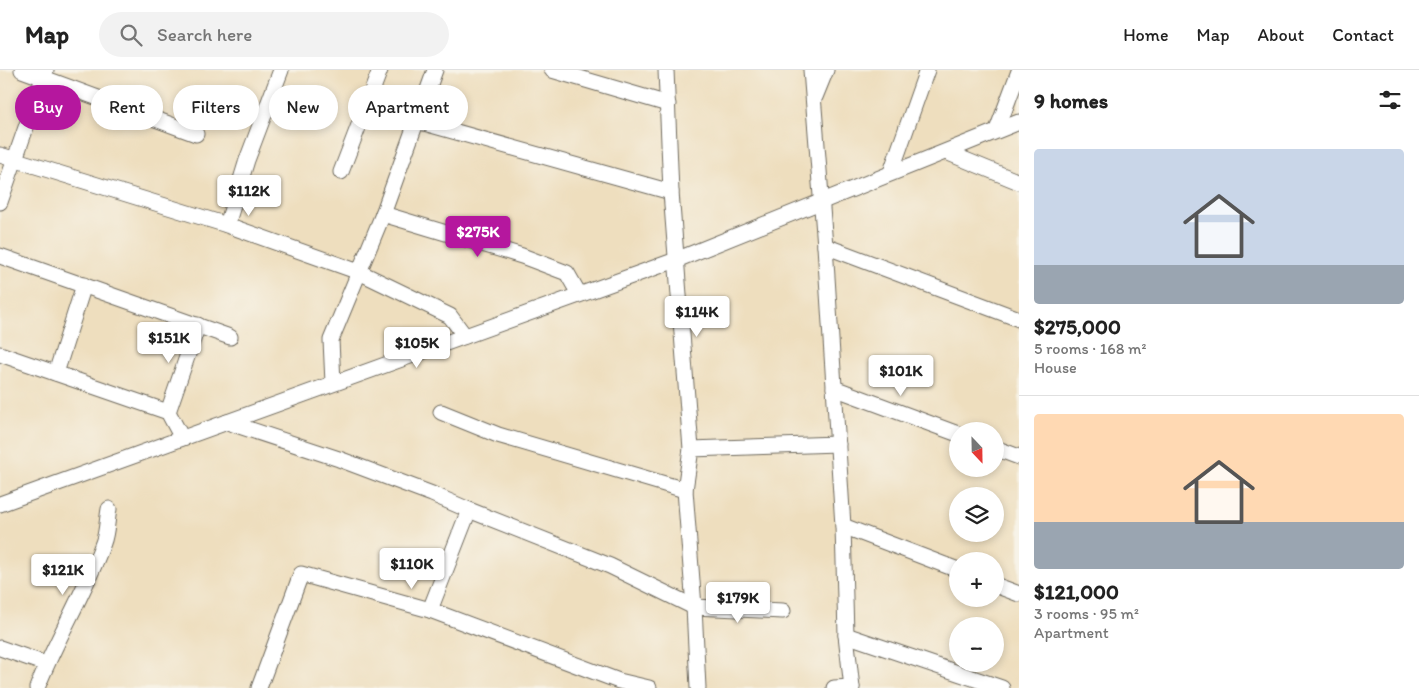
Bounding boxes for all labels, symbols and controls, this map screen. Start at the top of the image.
search box [99,12,449,57]
text: Map [25,20,69,49]
icon: search [117,21,145,49]
text: Search here [157,23,252,46]
text: Home [1123,24,1169,46]
text: Map [1197,24,1230,46]
text: About [1258,24,1304,46]
text: Contact [1332,24,1394,46]
chip: Buy [15,85,81,130]
chip: Rent [91,85,163,130]
chip: Filters [173,85,259,130]
chip: New [269,85,338,130]
chip: Apartment [348,85,468,130]
icon: filters [1376,86,1404,114]
text: 9 homes [1034,88,1108,113]
pin: $112K [214,174,284,217]
text: $112K [228,181,270,200]
icon: home [1174,181,1264,271]
pin: $275K [443,216,513,258]
text: $275K [456,222,500,241]
pin: $114K [662,296,732,338]
text: $114K [676,302,718,321]
text: $275,000 [1034,314,1121,339]
pin: $151K [134,322,204,364]
pin: $105K [382,326,452,369]
text: $151K [148,328,190,347]
text: $105K [395,333,439,352]
text: 5 rooms · 168 m² [1034,339,1147,358]
pin: $101K [866,354,936,397]
text: House [1034,358,1077,377]
text: $101K [879,361,923,380]
north arrow [949,422,1004,478]
map controls [949,422,1004,672]
icon: home [1174,447,1264,537]
button: layers [949,487,1004,542]
pin: $110K [377,548,447,590]
button: + [949,552,1004,607]
pin: $121K [28,554,98,596]
text: $110K [390,554,434,573]
text: $121K [42,560,84,579]
text: $121,000 [1034,579,1119,604]
pin: $179K [703,582,773,624]
text: $179K [717,588,759,607]
text: 3 rooms · 95 m² [1034,604,1139,623]
button: − [949,617,1004,672]
text: Apartment [1034,623,1109,642]

